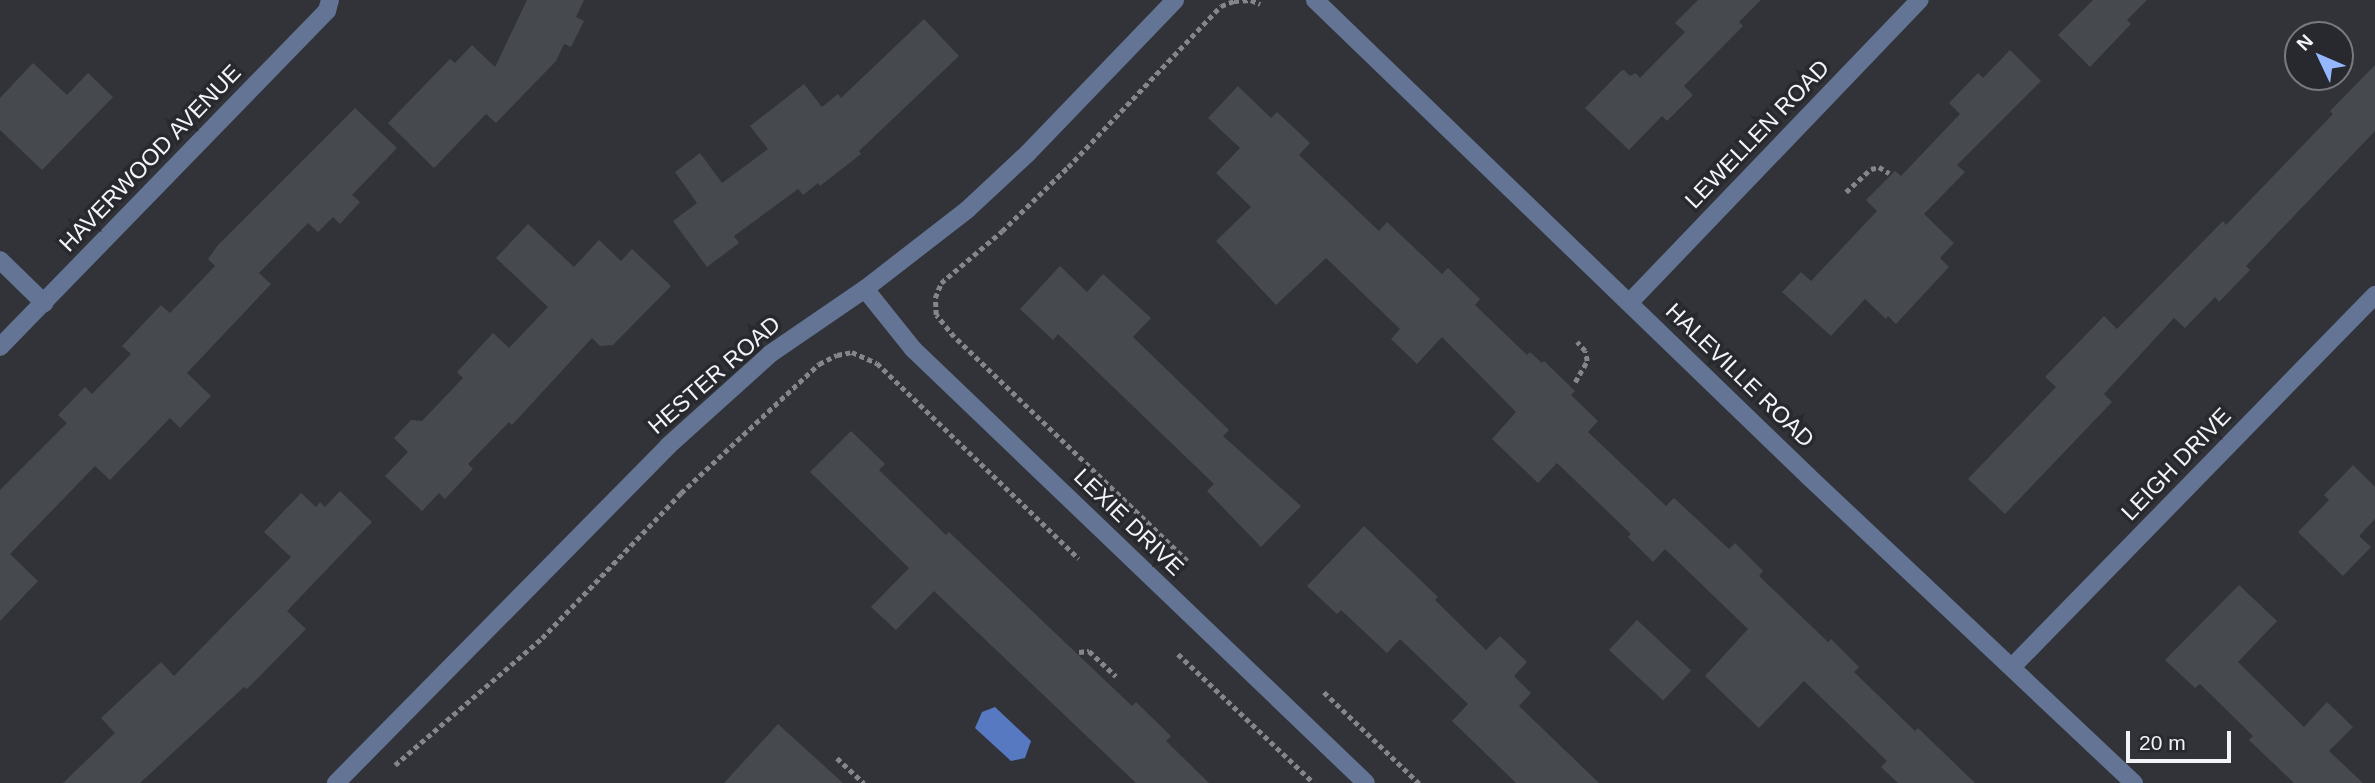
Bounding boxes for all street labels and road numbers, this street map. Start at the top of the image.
street label: LEWELLEN ROAD [1679,54,1835,214]
street label: HAVERWOOD AVENUE [53,58,247,258]
street label: HALEVILLE ROAD [1660,297,1820,453]
street label: HESTER ROAD [642,310,786,440]
street label: LEIGH DRIVE [2115,402,2237,526]
street label: LEXIE DRIVE [1068,463,1190,581]

